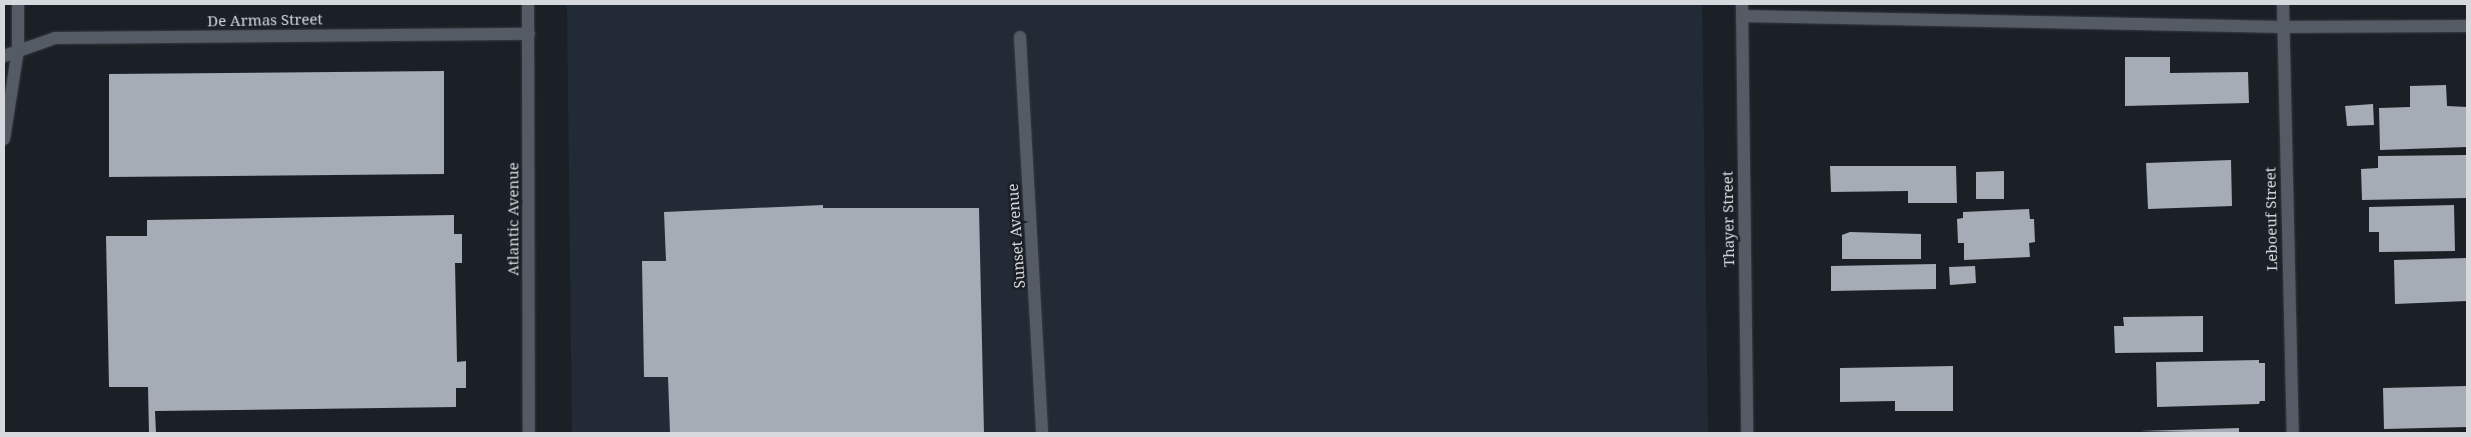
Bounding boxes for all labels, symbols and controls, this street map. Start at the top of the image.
street label: De Armas Street [207,10,323,30]
street label: Atlantic Avenue [504,162,522,276]
street label: Leboeuf Street [2261,167,2281,271]
street label: Thayer Street [1718,171,1738,267]
street label: Sunset Avenue [1003,183,1029,289]

